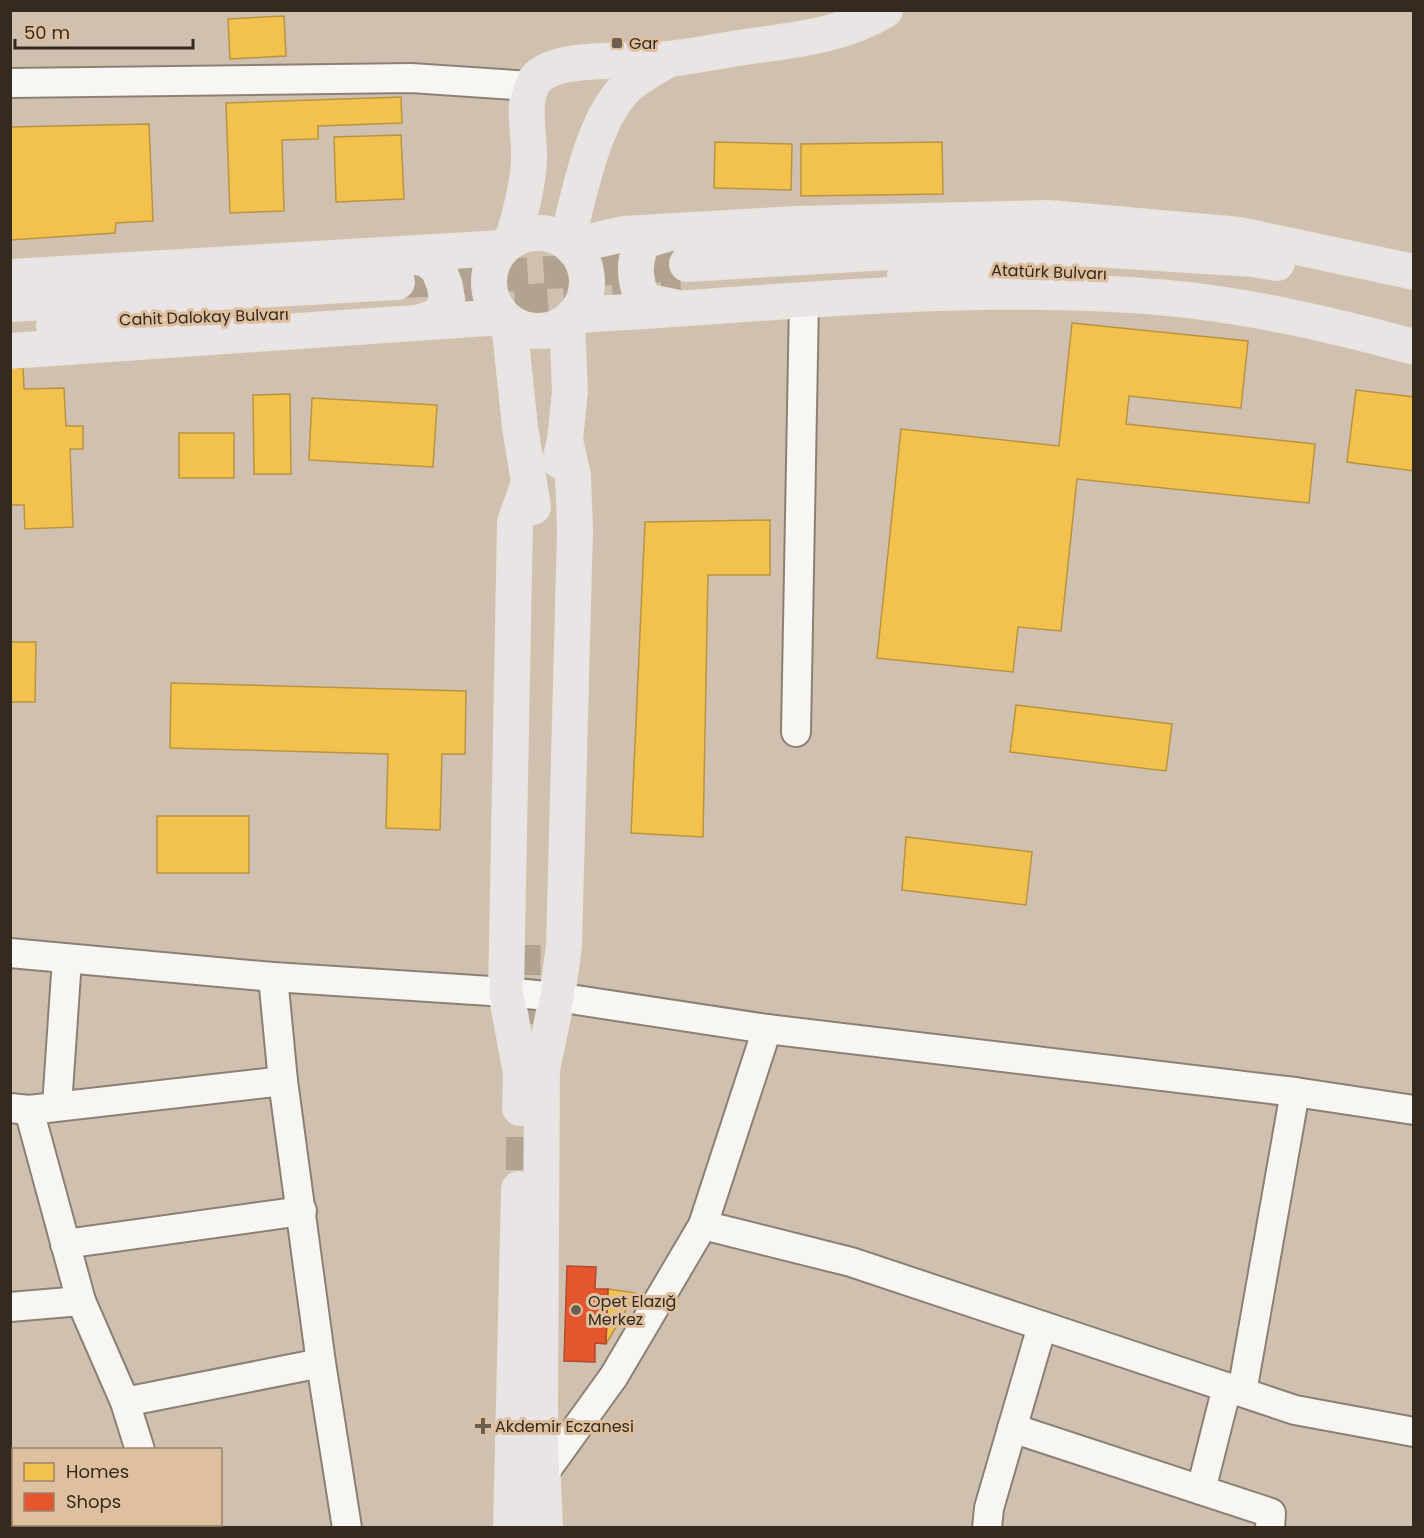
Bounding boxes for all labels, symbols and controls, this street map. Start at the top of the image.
scale bar [15,12,194,50]
text: 50 m [24,20,70,45]
place label: Gar [629,32,658,55]
marker: Gar [610,36,624,50]
street label: Atatürk Bulvarı [991,258,1107,286]
street label: Cahit Dalokay Bulvarı [119,303,289,331]
place label: Opet Elazığ Merkez [588,1290,676,1331]
marker: Opet Elazığ Merkez [569,1303,583,1317]
place label: Akdemir Eczanesi [495,1415,634,1438]
marker: Akdemir Eczanesi [476,1419,490,1433]
legend [12,1448,222,1526]
text: Homes [66,1459,129,1484]
text: Shops [66,1489,121,1514]

